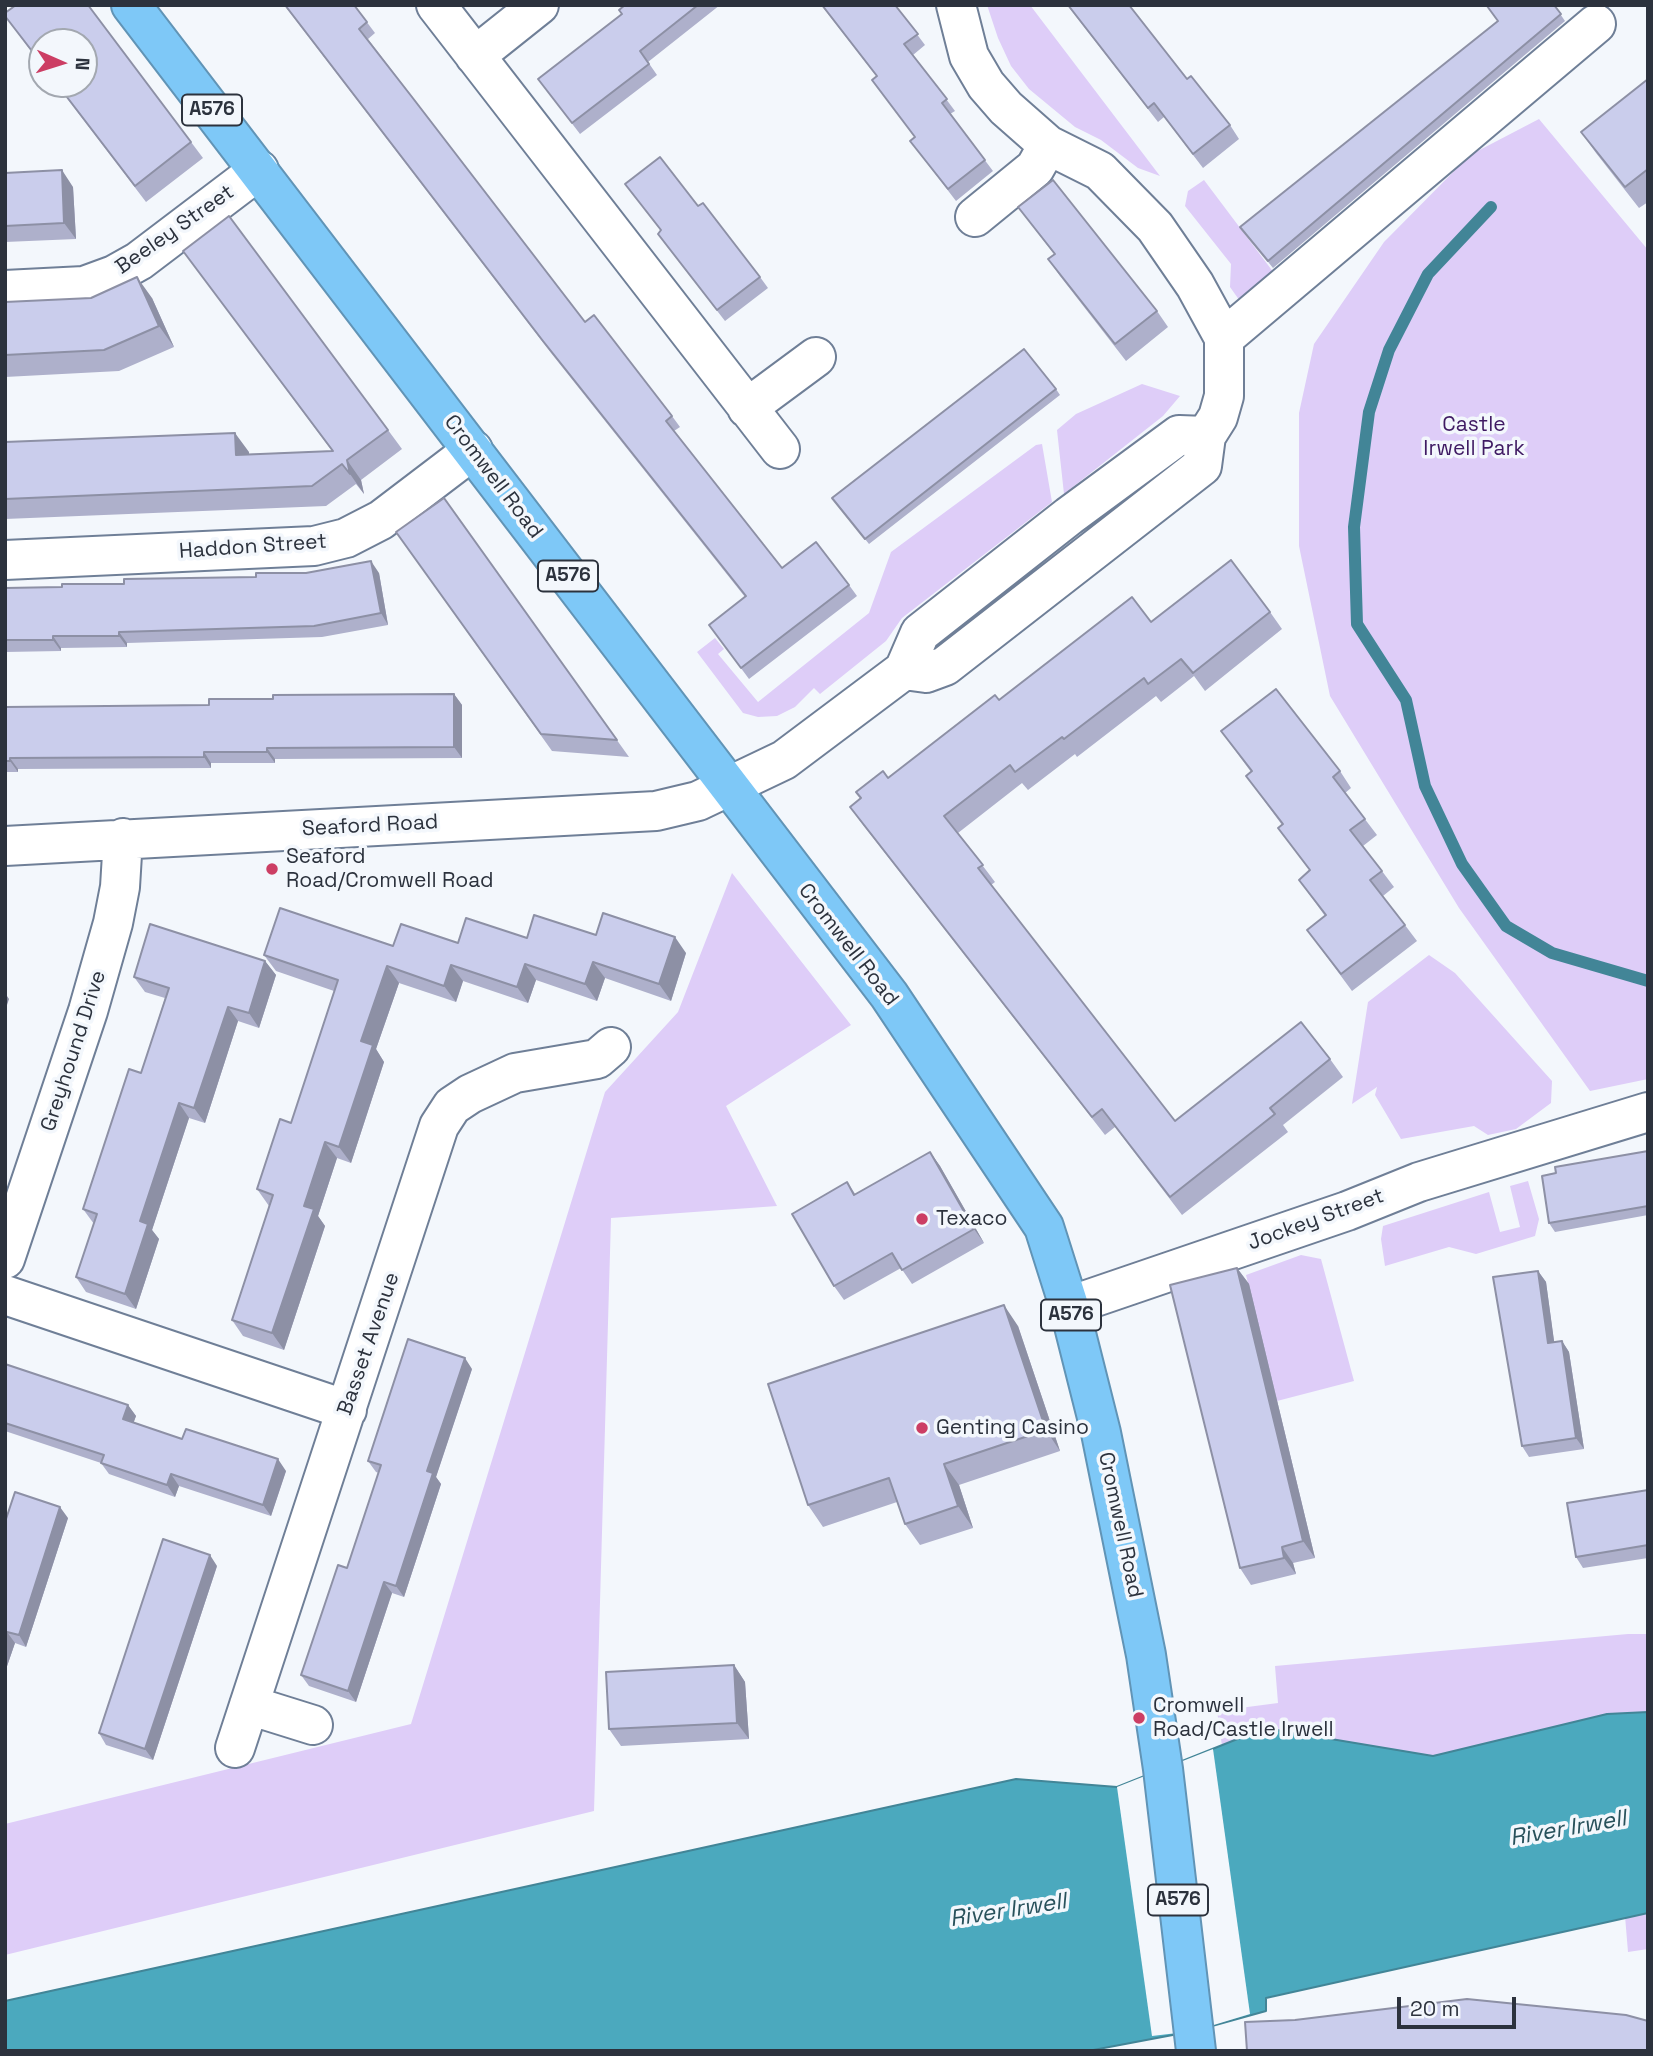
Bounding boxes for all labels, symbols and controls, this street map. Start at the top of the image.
north arrow [28,28,98,98]
text: N [70,57,95,71]
road number: A576 [182,94,242,125]
street label: Beeley Street [111,180,239,280]
street label: Cromwell Road [438,410,548,544]
park label: Castle Irwell Park [1423,412,1525,462]
street label: Haddon Street [178,529,328,565]
road number: A576 [538,561,598,592]
street label: Seaford Road [301,810,439,842]
place label: Seaford Road/Cromwell Road [286,844,494,894]
marker: Seaford Road/Cromwell Road [264,861,280,877]
street label: Cromwell Road [792,879,904,1011]
street label: Greyhound Drive [36,967,112,1135]
street label: Jockey Street [1244,1184,1388,1256]
place label: Texaco [936,1206,1008,1232]
marker: Texaco [914,1211,930,1227]
street label: Basset Avenue [333,1269,405,1419]
road number: A576 [1041,1300,1101,1330]
place label: Genting Casino [936,1415,1089,1441]
marker: Genting Casino [914,1420,930,1436]
street label: Cromwell Road [1092,1450,1148,1600]
place label: Cromwell Road/Castle Irwell [1153,1693,1334,1743]
marker: Cromwell Road/Castle Irwell [1131,1710,1147,1726]
water label: River Irwell [1508,1805,1628,1853]
road number: A576 [1148,1884,1208,1916]
water label: River Irwell [948,1888,1068,1934]
scale bar [1401,1982,1520,2026]
text: 20 m [1410,1995,1460,2022]

